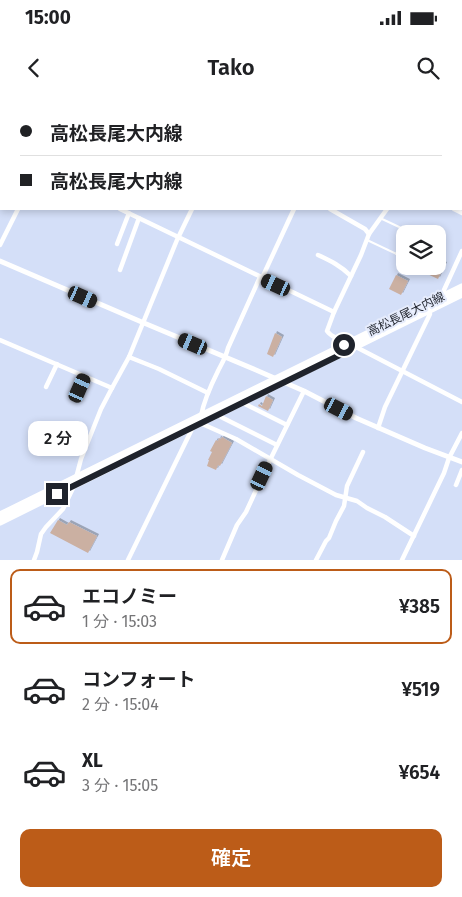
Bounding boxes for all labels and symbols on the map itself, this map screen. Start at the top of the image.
car [259,272,292,298]
car [66,284,99,310]
street label: 高松長尾大内線 [365,289,447,339]
car [176,331,209,357]
route start [333,334,355,356]
car [67,371,92,405]
car [322,396,355,422]
callout: 2 分 [27,422,87,456]
car [248,459,275,493]
route end [46,483,68,505]

